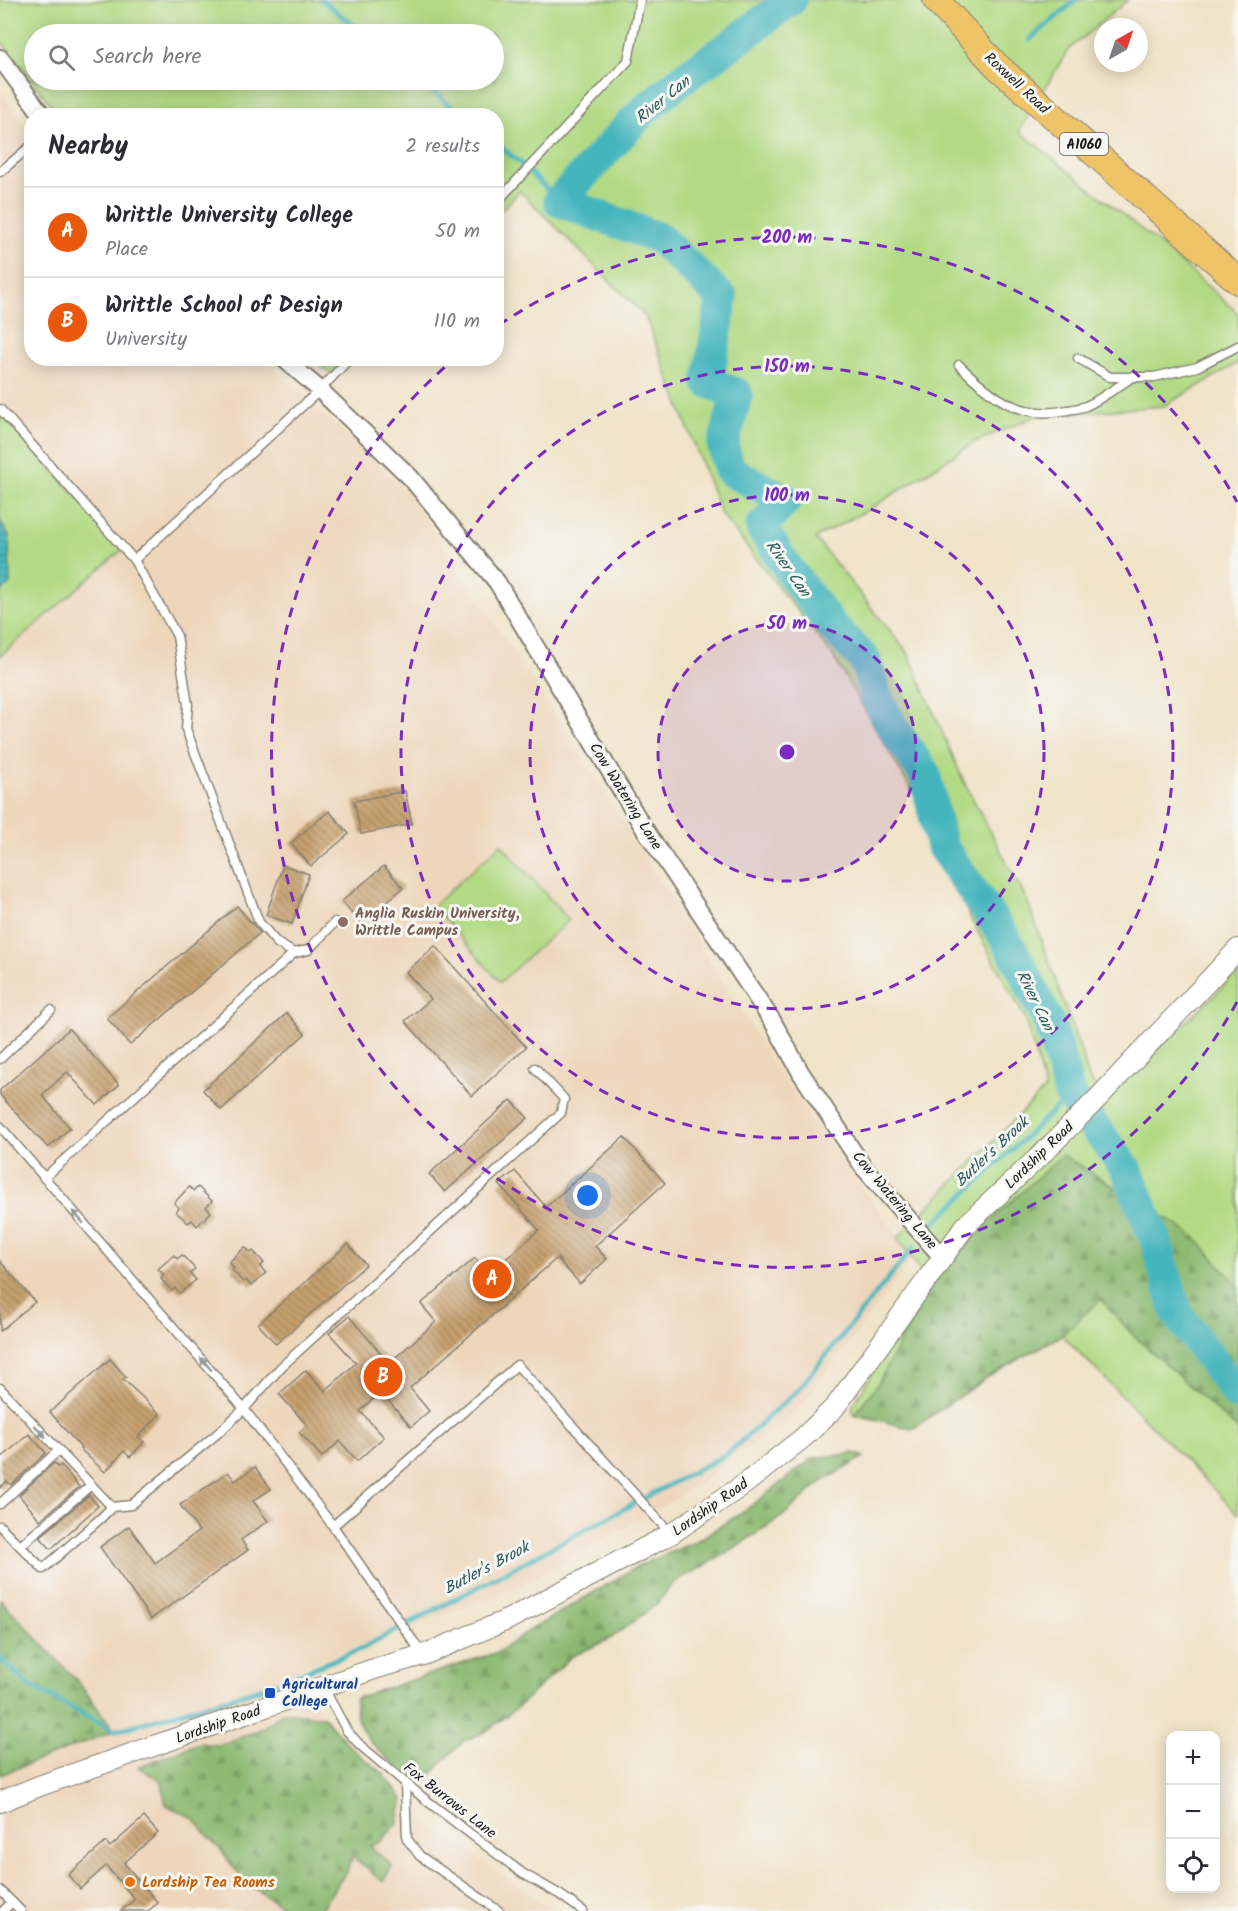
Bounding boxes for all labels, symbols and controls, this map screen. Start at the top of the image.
north arrow [1094,18,1148,72]
search box [24,24,504,90]
text: Search here [93,40,201,75]
icon: search [45,41,78,74]
street label: Roxwell Road [978,47,1055,121]
water label: River Can [630,69,697,130]
text: Nearby [48,126,128,168]
text: 2 results [405,131,480,163]
road number: A1060 [1060,133,1108,155]
text: Writtle University College [105,199,353,234]
text: A [61,216,74,248]
text: 50 m [435,216,480,248]
text: 200 m [762,224,813,253]
text: Place [105,234,148,266]
text: Writtle School of Design [105,289,343,324]
text: B [61,306,74,338]
text: 110 m [434,306,480,338]
text: University [105,324,187,356]
text: 150 m [764,353,810,382]
text: 100 m [764,482,810,511]
water label: River Can [759,535,817,604]
text: 50 m [766,610,807,639]
street label: Cow Watering Lane [582,738,668,855]
centre of rings [777,742,797,762]
place label: Anglia Ruskin University, Writtle Campus [355,902,520,943]
marker: Anglia Ruskin University, Writtle Campus [336,915,350,929]
water label: River Can [1009,966,1061,1036]
water label: Butler's Brook [949,1109,1037,1193]
street label: Lordship Road [999,1116,1080,1195]
street label: Cow Watering Lane [846,1146,943,1256]
your location [573,1181,602,1210]
one-way arrow [72,1210,85,1225]
pin: A [472,1256,512,1302]
pin: B [364,1354,403,1400]
one-way arrow [200,1357,213,1372]
one-way arrow [33,1423,46,1438]
street label: Lordship Road [667,1472,754,1543]
water label: Butler's Brook [440,1534,536,1601]
place label: Agricultural College [282,1673,358,1714]
marker: Agricultural College [263,1686,277,1700]
street label: Lordship Road [172,1699,265,1751]
map controls [1166,1731,1220,1893]
button: + [1166,1731,1220,1785]
street label: Fox Burrows Lane [397,1757,501,1845]
button: − [1166,1785,1220,1839]
button: locate [1166,1839,1220,1893]
place label: Lordship Tea Rooms [142,1871,275,1895]
marker: Lordship Tea Rooms [123,1875,137,1889]

